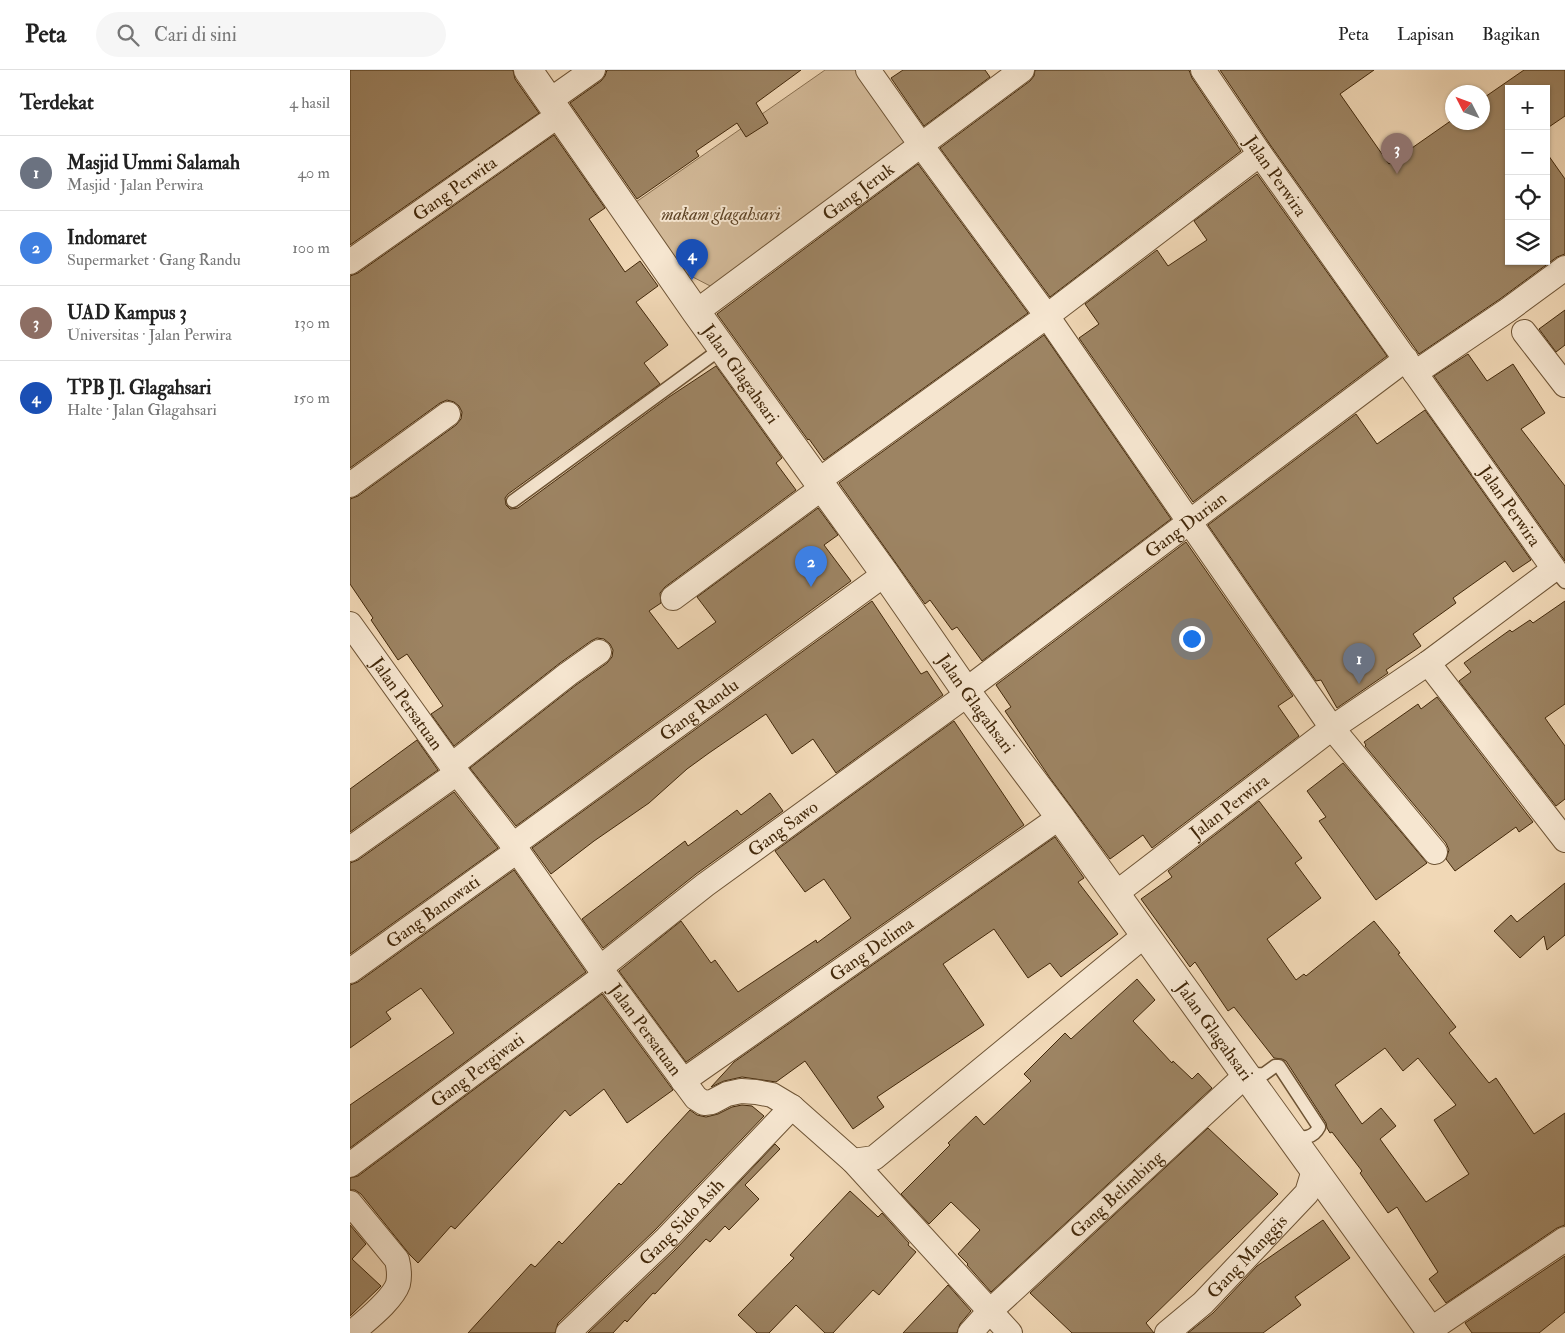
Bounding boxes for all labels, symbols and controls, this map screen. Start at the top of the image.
search box [96,12,446,57]
text: Peta [25,19,66,50]
icon: search [114,21,142,49]
text: Cari di sini [154,23,237,47]
text: Peta [1338,23,1369,46]
text: Lapisan [1397,23,1454,46]
text: Bagikan [1482,23,1540,46]
north arrow [1445,85,1490,130]
map controls [1505,85,1550,265]
button: + [1505,85,1550,130]
text: Terdekat [20,89,94,116]
text: 4 hasil [289,93,330,113]
button: − [1505,130,1550,175]
street label: Jalan Perwira [1239,131,1312,222]
pin: 3 [1381,133,1413,174]
text: Masjid Ummi Salamah [67,151,240,175]
street label: Gang Perwita [408,151,502,226]
street label: Gang Jeruk [818,158,899,226]
text: 1 [33,163,39,183]
text: 40 m [297,163,330,183]
text: Masjid · Jalan Perwira [67,175,203,195]
button: locate [1505,175,1550,220]
park label: makam glagahsari [662,203,781,226]
button: layers [1505,220,1550,265]
text: Indomaret [67,226,147,250]
text: 2 [32,238,40,258]
text: 100 m [292,238,330,258]
pin: 4 [676,239,708,280]
text: Supermarket · Gang Randu [67,250,241,270]
text: UAD Kampus 3 [67,301,187,325]
text: 3 [33,313,39,333]
text: 130 m [294,313,330,333]
street label: Jalan Glagahsari [696,319,784,429]
text: Universitas · Jalan Perwira [67,325,232,345]
text: TPB Jl. Glagahsari [67,376,211,400]
text: 4 [32,388,40,408]
text: 150 m [293,388,330,408]
text: Halte · Jalan Glagahsari [67,400,217,420]
street label: Jalan Perwira [1473,461,1546,552]
street label: Gang Durian [1141,487,1232,563]
pin: 2 [795,546,827,587]
your location [1179,626,1205,652]
pin: 1 [1343,643,1375,684]
street label: Jalan Glagahsari [931,649,1020,758]
street label: Jalan Persatuan [365,652,448,755]
street label: Gang Randu [655,674,743,746]
street label: Jalan Perwira [1185,769,1274,845]
street label: Gang Sawo [743,795,823,862]
street label: Gang Banowati [382,870,485,953]
street label: Gang Delima [825,912,919,987]
street label: Jalan Glagahsari [1170,976,1258,1086]
street label: Jalan Persatuan [603,978,687,1081]
street label: Gang Pergiwati [426,1028,529,1113]
street label: Gang Belimbing [1066,1145,1169,1243]
street label: Gang Sido Asih [635,1174,730,1270]
street label: Gang Manggis [1202,1210,1293,1304]

